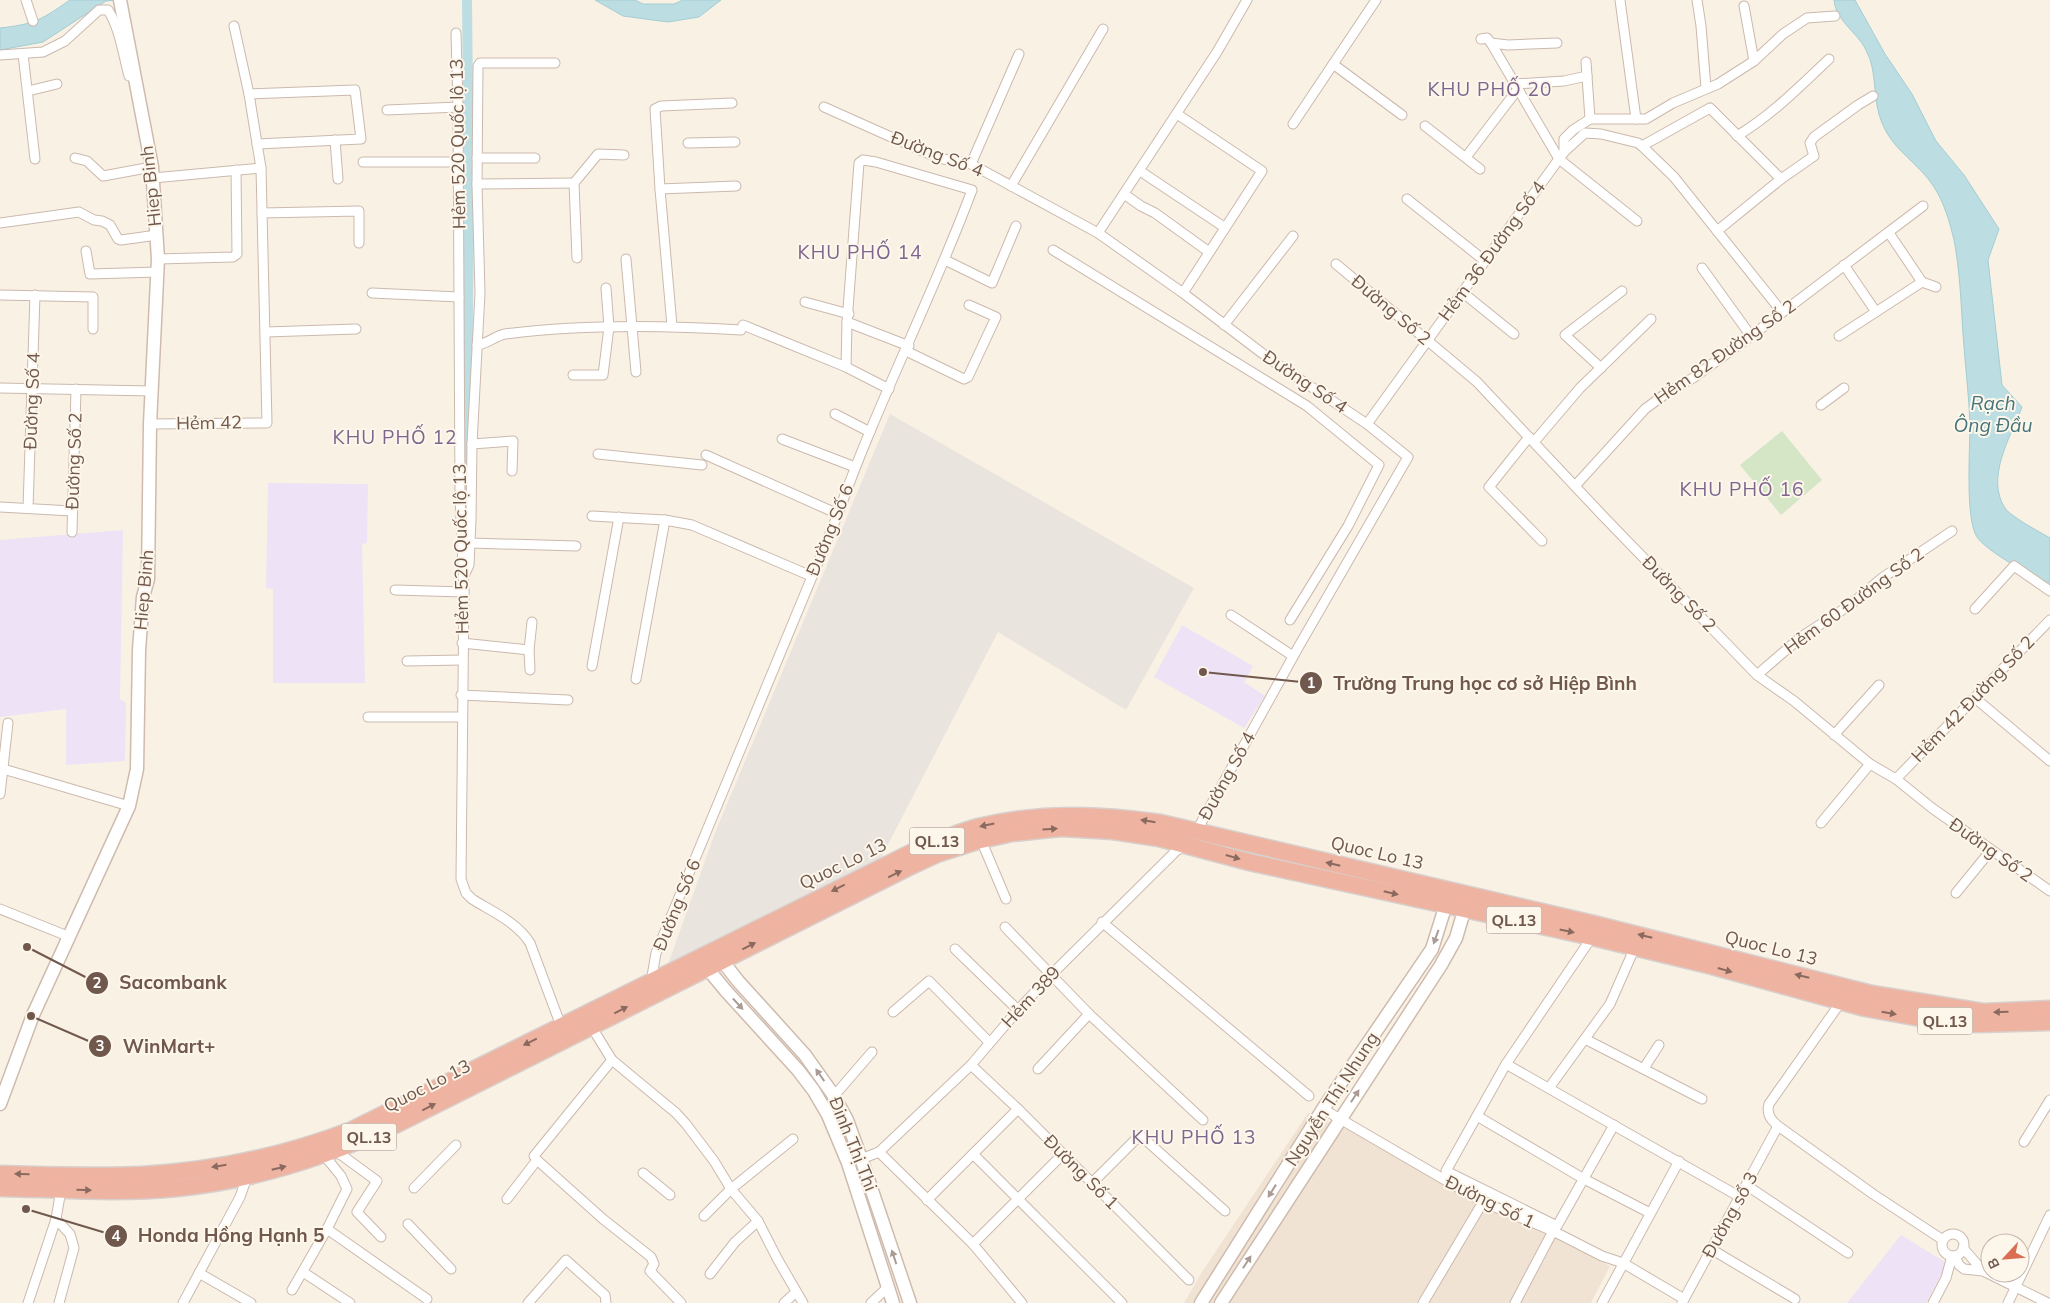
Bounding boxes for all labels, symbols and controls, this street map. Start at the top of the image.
street label: Hẻm 520 Quốc lộ 13 [445,59,470,229]
district label: KHU PHỐ 20 [1428,76,1552,101]
street label: Đường Số 4 [888,125,987,182]
street label: Hiep Binh [135,145,166,228]
street label: Hẻm 36 Đường Số 4 [1433,176,1550,325]
district label: KHU PHỐ 14 [798,239,922,264]
street label: Đường Số 2 [1347,270,1436,350]
street label: Hẻm 82 Đường Số 2 [1649,294,1800,409]
street label: Đường Số 4 [1259,345,1352,418]
street label: Đường Số 4 [18,352,45,450]
water label: Rạch Ông Đầu [1954,391,2032,437]
street label: Hẻm 42 [176,410,242,435]
street label: Đường Số 2 [60,412,87,510]
district label: KHU PHỐ 12 [333,424,457,449]
street label: Hẻm 520 Quốc lộ 13 [448,464,473,634]
district label: KHU PHỐ 16 [1680,476,1804,501]
street label: Đường Số 6 [801,480,858,579]
street label: Hẻm 60 Đường Số 2 [1779,542,1928,659]
street label: Hiep Binh [129,549,158,631]
street label: Đường Số 2 [1637,551,1721,637]
street label: Hẻm 42 Đường Số 2 [1906,630,2039,767]
callout: Trường Trung học cơ sở Hiệp Bình [1298,666,1647,700]
text: Trường Trung học cơ sở Hiệp Bình [1333,671,1637,695]
text: 1 [1306,673,1316,692]
street label: Đường Số 4 [1193,728,1260,824]
street label: Đường Số 2 [1945,812,2038,887]
one-way arrow [1140,817,1156,825]
one-way arrow [979,821,995,829]
one-way arrow [1042,824,1058,832]
road number: QL.13 [910,828,964,854]
street label: Quoc Lo 13 [1329,831,1426,874]
street label: Quoc Lo 13 [795,833,890,895]
one-way arrow [1226,854,1241,862]
street label: Đường Số 6 [648,855,705,954]
one-way arrow [1325,860,1340,868]
one-way arrow [888,870,902,878]
one-way arrow [831,884,845,892]
one-way arrow [1384,890,1400,898]
road number: QL.13 [1486,906,1542,934]
street label: Quoc Lo 13 [1723,925,1820,970]
one-way arrow [1560,928,1576,936]
one-way arrow [1432,930,1440,945]
one-way arrow [1637,932,1652,940]
one-way arrow [742,942,757,950]
street label: Hẻm 389 [996,961,1065,1032]
callout: Sacombank [85,966,237,1000]
one-way arrow [1718,967,1733,975]
text: Sacombank [119,970,227,994]
one-way arrow [1795,972,1810,980]
text: 2 [92,973,102,992]
one-way arrow [732,998,744,1010]
one-way arrow [614,1006,628,1014]
road number: QL.13 [1918,1008,1972,1034]
one-way arrow [1993,1008,2009,1016]
one-way arrow [1881,1009,1897,1017]
street label: Nguyễn Thị Nhung [1280,1027,1384,1170]
callout: WinMart+ [87,1029,225,1063]
text: WinMart+ [123,1034,215,1058]
text: 3 [95,1036,105,1055]
one-way arrow [523,1038,537,1046]
street label: Quoc Lo 13 [379,1054,474,1117]
one-way arrow [815,1068,825,1082]
one-way arrow [1350,1090,1360,1103]
street label: Đinh Thị Thi [824,1093,883,1194]
one-way arrow [422,1103,437,1111]
road number: QL.13 [342,1124,396,1150]
district label: KHU PHỐ 13 [1132,1124,1256,1149]
street label: Đường Số 1 [1039,1129,1124,1214]
one-way arrow [210,1163,226,1171]
one-way arrow [272,1164,287,1172]
street label: Đường sổ 3 [1696,1168,1763,1262]
one-way arrow [13,1170,29,1178]
street label: Đường Số 1 [1441,1170,1539,1233]
one-way arrow [1268,1184,1277,1197]
one-way arrow [76,1186,92,1194]
callout: Honda Hồng Hạnh 5 [103,1219,335,1253]
text: Honda Hồng Hạnh 5 [138,1223,324,1247]
text: 4 [111,1226,121,1245]
north arrow [1980,1233,2030,1283]
one-way arrow [890,1249,898,1264]
one-way arrow [1243,1255,1252,1269]
text: B [1983,1255,2004,1272]

